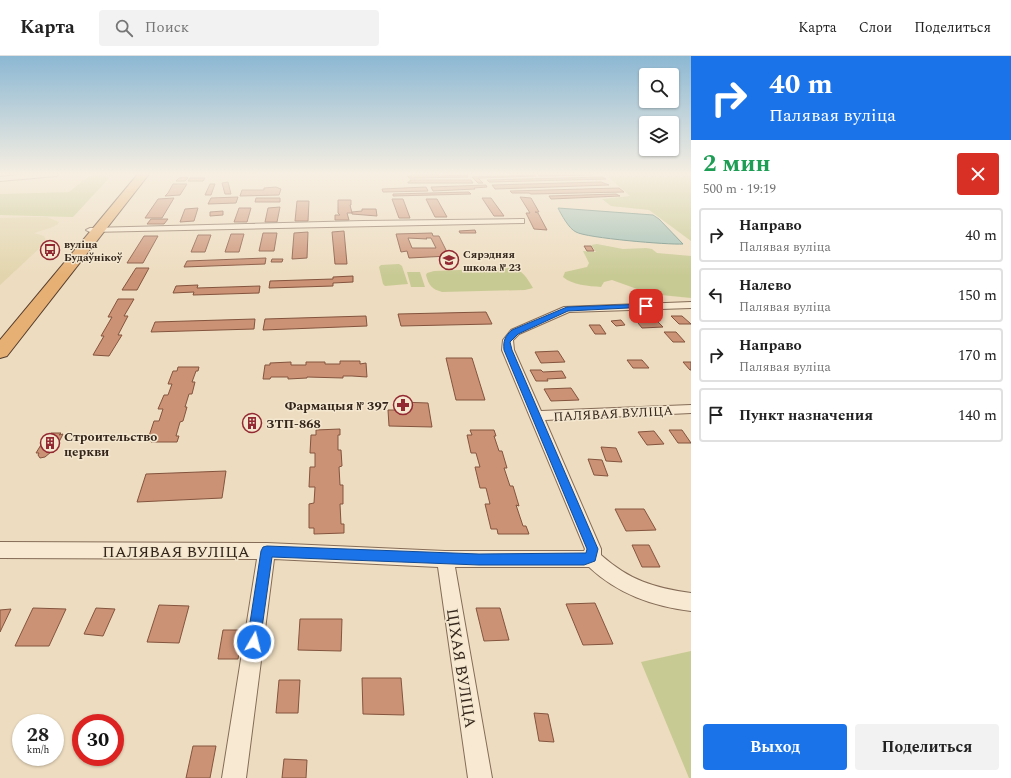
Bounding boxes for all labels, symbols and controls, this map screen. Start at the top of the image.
search box [99,10,379,46]
text: Карта [20,13,75,42]
text: Поиск [145,16,189,39]
icon: search [113,17,135,39]
text: Карта [798,17,837,38]
text: Слои [859,17,892,38]
text: Поделиться [914,17,991,38]
text: 40 m [769,63,833,106]
map controls [639,68,679,156]
button: search [639,68,679,108]
icon: right [703,72,755,124]
text: Палявая вуліца [769,102,896,129]
button: layers [639,116,679,156]
text: 2 мин [703,146,771,182]
button: close [957,153,999,195]
text: 500 m · 19:19 [703,179,776,199]
text: Направо [739,214,802,237]
icon: right [705,224,727,246]
text: 40 m [965,224,997,247]
place label: вуліца Будаўнікоў [64,236,123,266]
text: Палявая вуліца [739,237,831,257]
bus stop icon: вуліца Будаўнікоў [39,239,61,261]
place label: Сярэдняя школа № 23 [463,246,521,276]
school or university icon: Сярэдняя школа № 23 [438,249,460,271]
text: Налево [739,274,792,297]
icon: left [705,284,727,306]
text: 150 m [958,284,997,307]
pin [629,289,663,323]
icon: arrive [635,295,657,317]
text: Палявая вуліца [739,297,831,317]
text: Направо [739,334,802,357]
icon: right [705,344,727,366]
text: 170 m [958,344,997,367]
text: Палявая вуліца [739,357,831,377]
pharmacy icon: Фармацыя № 397 [392,394,414,416]
place label: Фармацыя № 397 [285,396,389,416]
street label: ПАЛЯВАЯ ВУЛІЦА [553,401,674,427]
icon: arrive [705,404,727,426]
text: Пункт назначения [739,404,873,427]
text: 140 m [958,404,997,427]
building icon: ЗТП-868 [241,412,263,434]
place label: ЗТП-868 [266,414,321,434]
place label: Строительство церкви [64,427,157,462]
building icon: Строительство церкви [39,432,61,454]
street label: ПАЛЯВАЯ ВУЛІЦА [102,540,250,564]
street label: ЦІХАЯ ВУЛІЦА [440,607,482,730]
position arrow [233,621,275,663]
speed limit sign: 30 [72,714,124,766]
text: 28 [27,720,49,750]
button: Выход [703,724,847,770]
button: Поделиться [855,724,999,770]
text: km/h [27,742,49,758]

